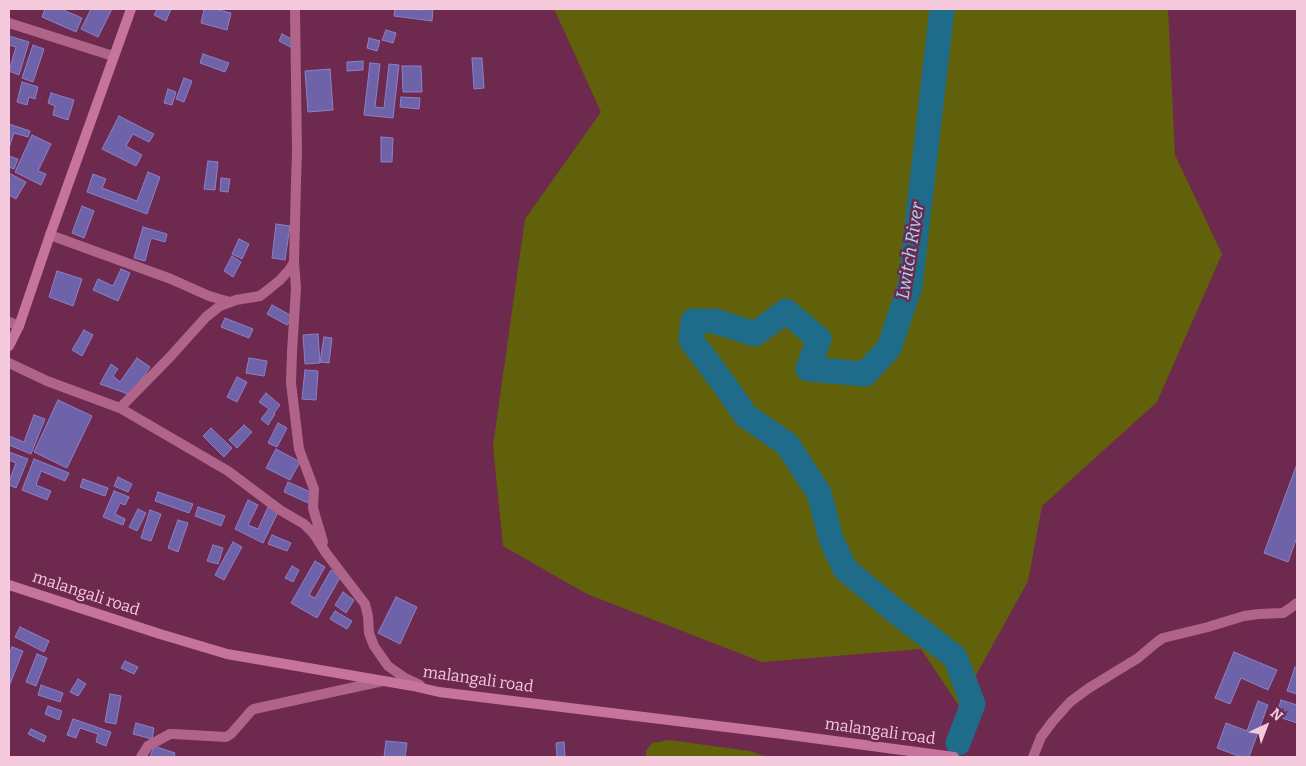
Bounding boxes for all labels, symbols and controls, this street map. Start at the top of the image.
water label: Lwitch River [893,201,929,301]
street label: malangali road [30,568,142,620]
street label: malangali road [421,663,535,697]
north arrow [1241,701,1291,751]
text: N [1267,705,1286,725]
street label: malangali road [823,715,937,749]

